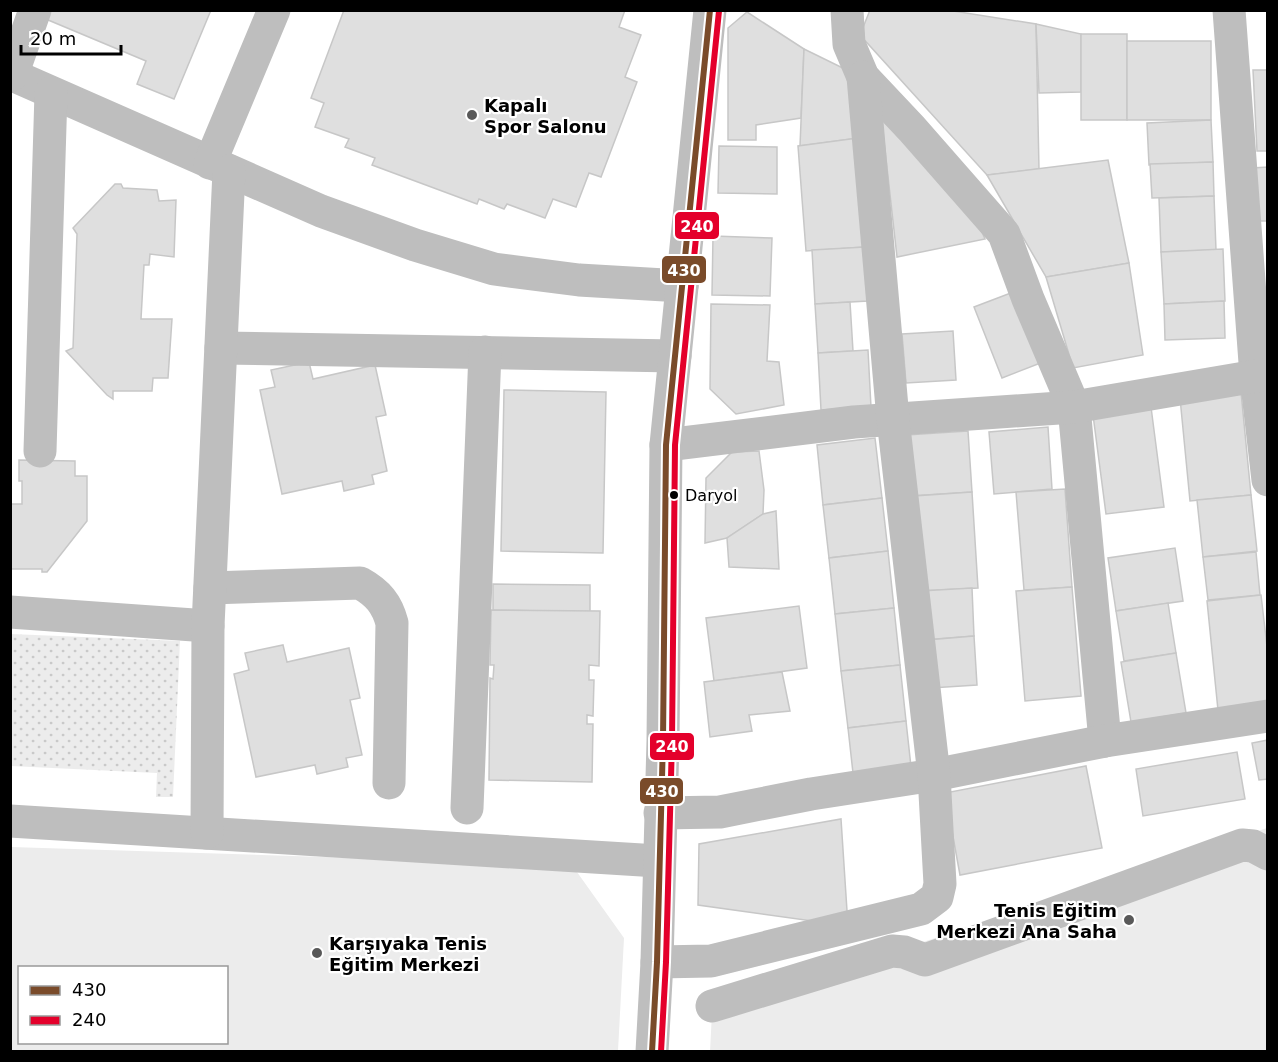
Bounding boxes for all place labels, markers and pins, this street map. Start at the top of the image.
place label: Kapalı Spor Salonu [484,95,607,137]
marker: Kapalı Spor Salonu [465,108,479,122]
place label: Daryol [685,486,737,505]
marker: Daryol [668,489,680,501]
place label: Tenis Eğitim Merkezi Ana Saha [936,900,1117,942]
marker: Tenis Eğitim Merkezi Ana Saha [1122,913,1136,927]
place label: Karşıyaka Tenis Eğitim Merkezi [329,933,487,975]
marker: Karşıyaka Tenis Eğitim Merkezi [310,946,324,960]

